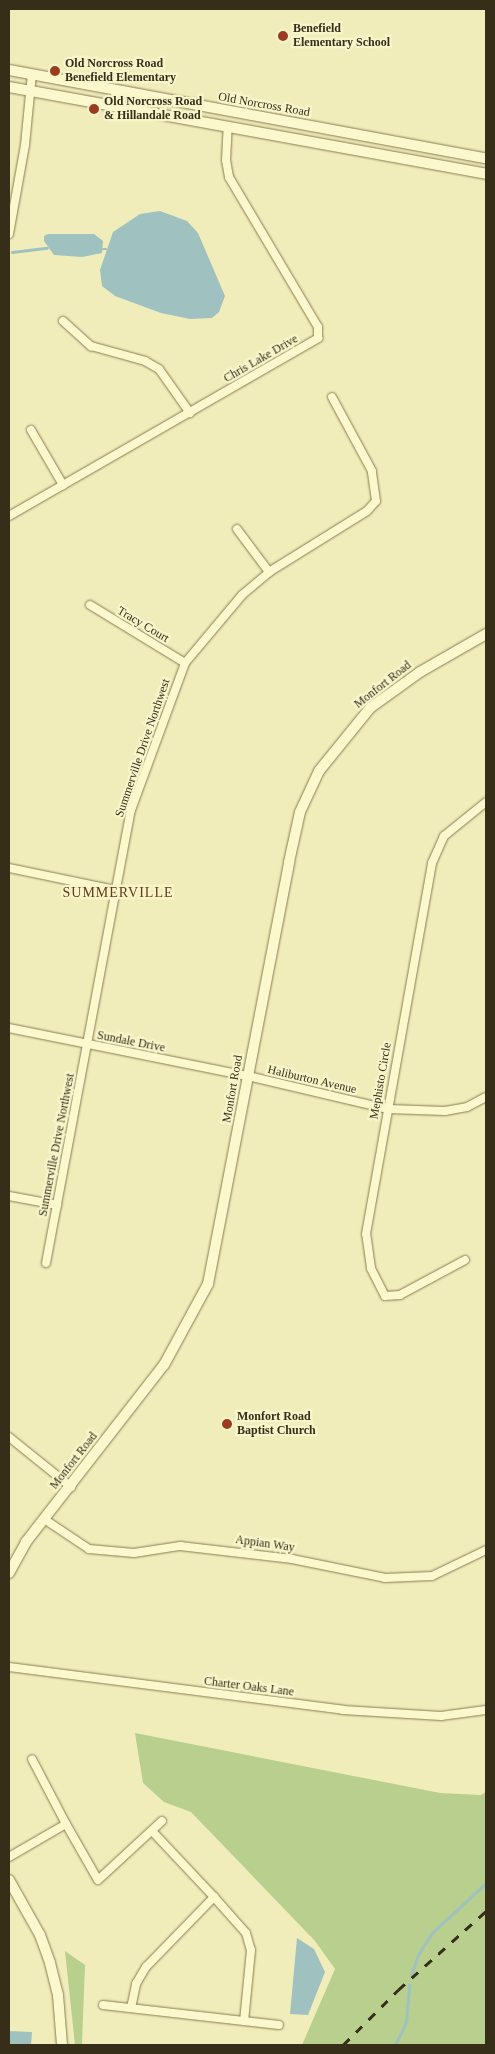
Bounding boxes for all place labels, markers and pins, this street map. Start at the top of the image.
place label: Benefield Elementary School [293,22,390,50]
marker: Benefield Elementary School [277,30,289,42]
place label: Old Norcross Road Benefield Elementary [65,57,176,85]
marker: Old Norcross Road Benefield Elementary [49,65,61,77]
place label: Old Norcross Road & Hillandale Road [104,95,202,123]
marker: Old Norcross Road & Hillandale Road [88,103,100,115]
place label: Monfort Road Baptist Church [237,1410,316,1438]
marker: Monfort Road Baptist Church [221,1418,233,1430]

